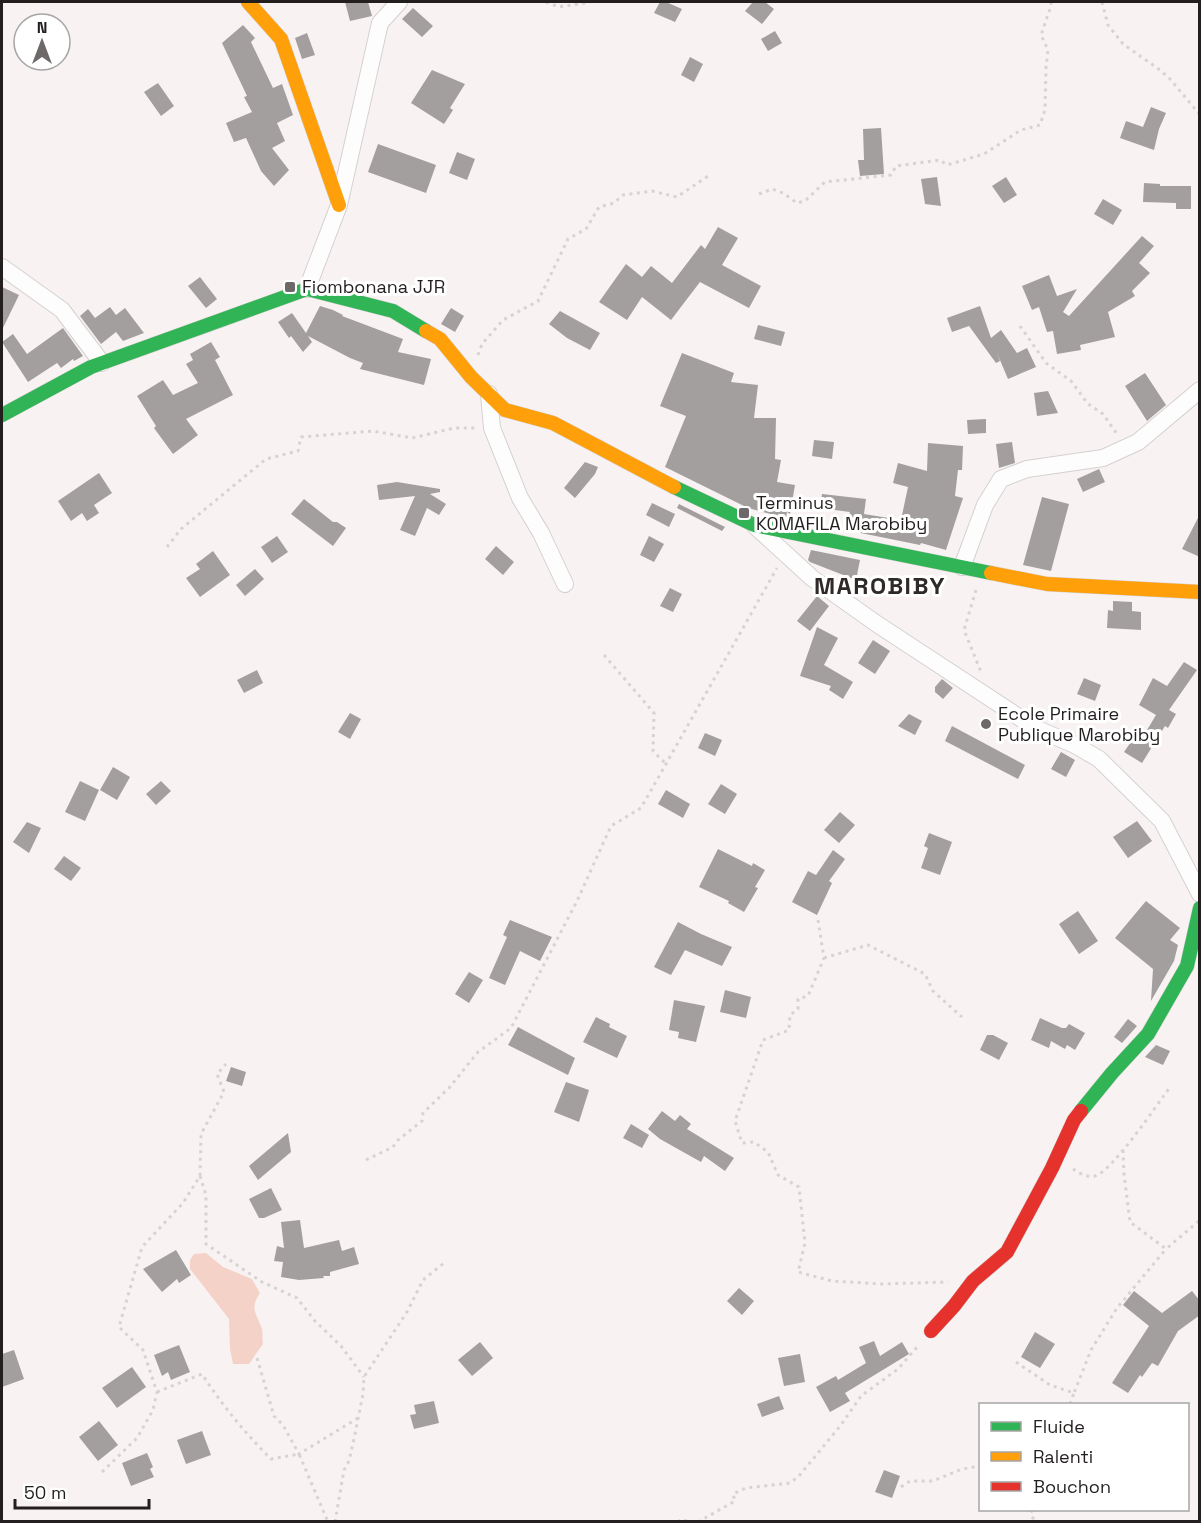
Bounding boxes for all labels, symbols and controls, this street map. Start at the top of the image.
north arrow [12,12,72,72]
text: N [37,17,47,38]
place label: Fiombonana JJR [302,275,445,298]
marker: Fiombonana JJR [283,280,297,294]
place label: Terminus KOMAFILA Marobiby [756,491,927,535]
marker: Terminus KOMAFILA Marobiby [737,506,751,520]
district label: MAROBIBY [814,570,946,601]
place label: Ecole Primaire Publique Marobiby [998,702,1160,746]
marker: Ecole Primaire Publique Marobiby [979,717,993,731]
legend [979,1403,1189,1511]
text: Fluide [1033,1415,1085,1438]
text: Ralenti [1033,1445,1093,1468]
scale bar [15,1472,148,1510]
text: Bouchon [1033,1475,1111,1498]
text: 50 m [24,1481,66,1504]

